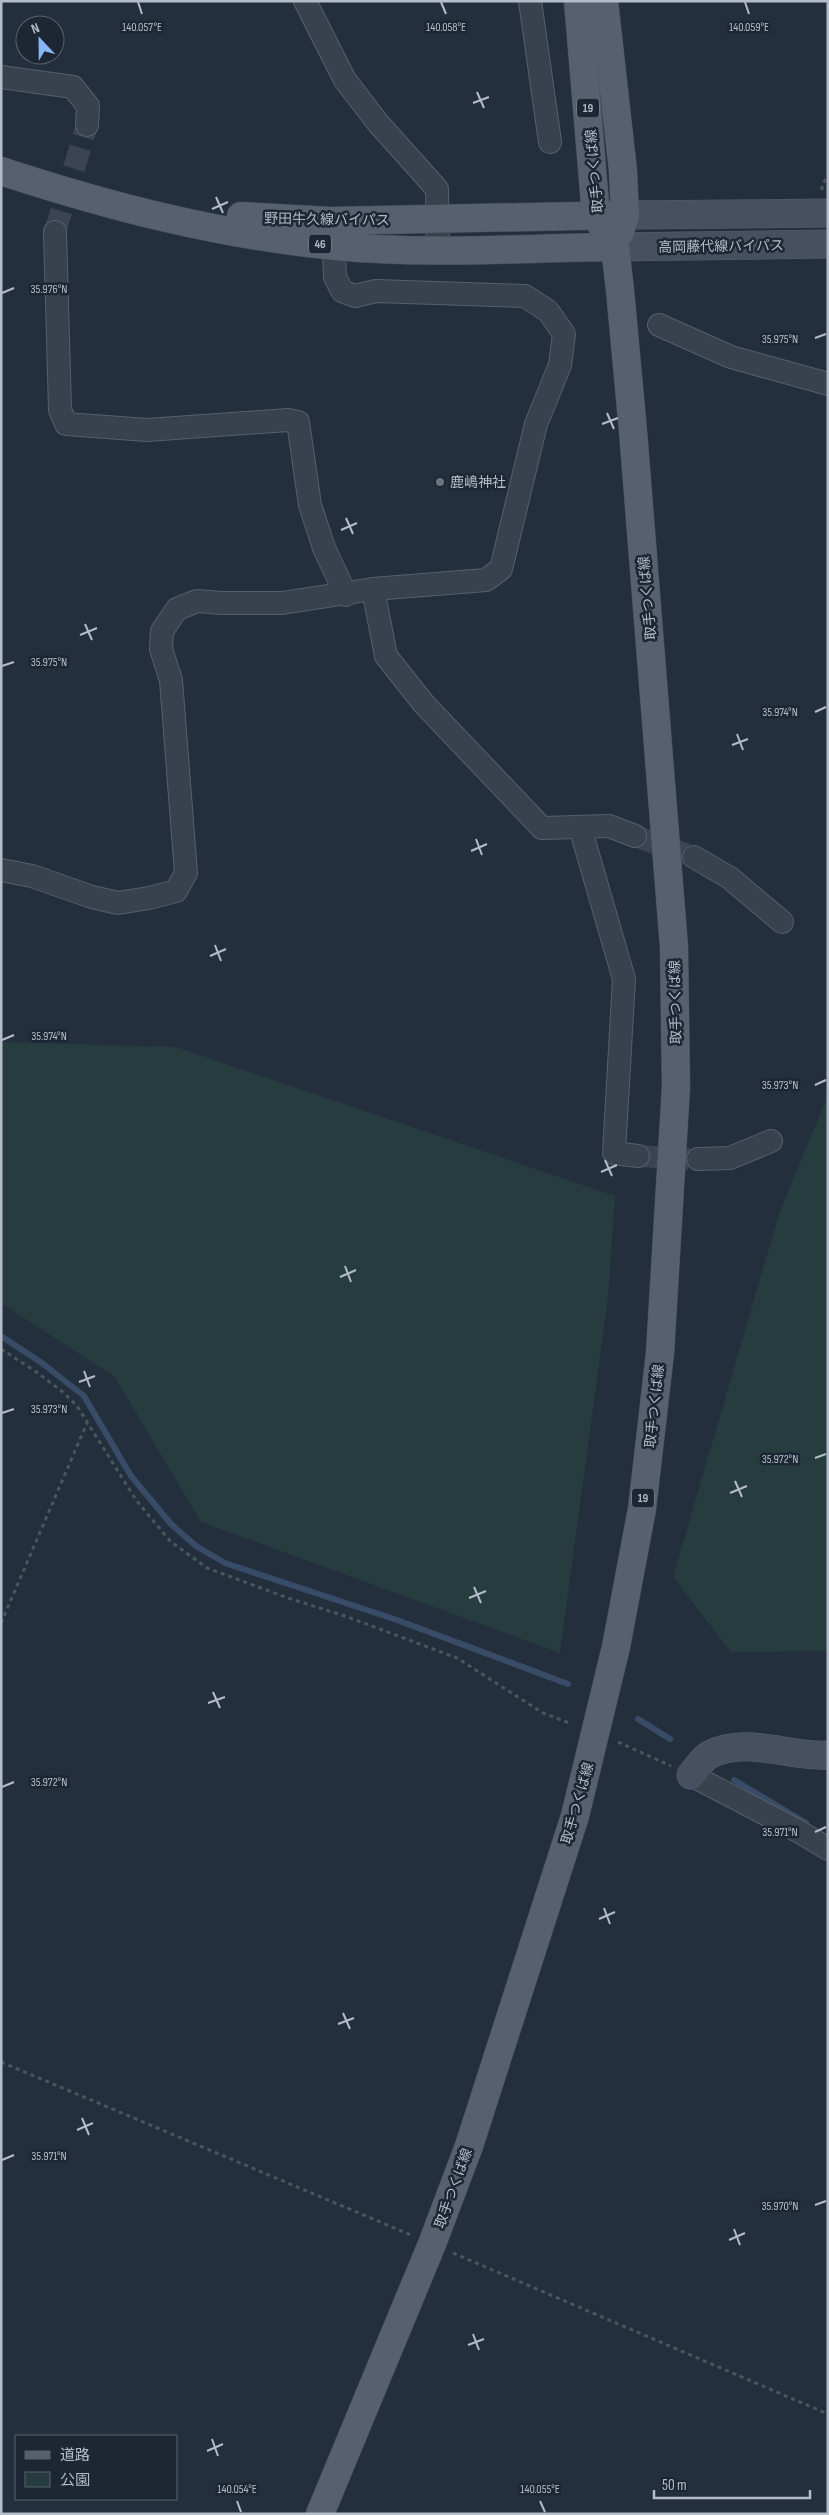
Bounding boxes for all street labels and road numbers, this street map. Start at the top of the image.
road number: 19 [577,99,599,118]
street label: 取手つくば線 [582,128,607,214]
street label: 野田牛久線バイパス [264,210,390,229]
road number: 46 [309,234,331,253]
street label: 高岡藤代線バイパス [658,237,784,256]
street label: 取手つくば線 [635,555,660,641]
street label: 取手つくば線 [666,960,685,1044]
street label: 取手つくば線 [642,1363,667,1449]
road number: 19 [632,1489,654,1508]
street label: 取手つくば線 [558,1760,597,1846]
street label: 取手つくば線 [431,2146,476,2231]

